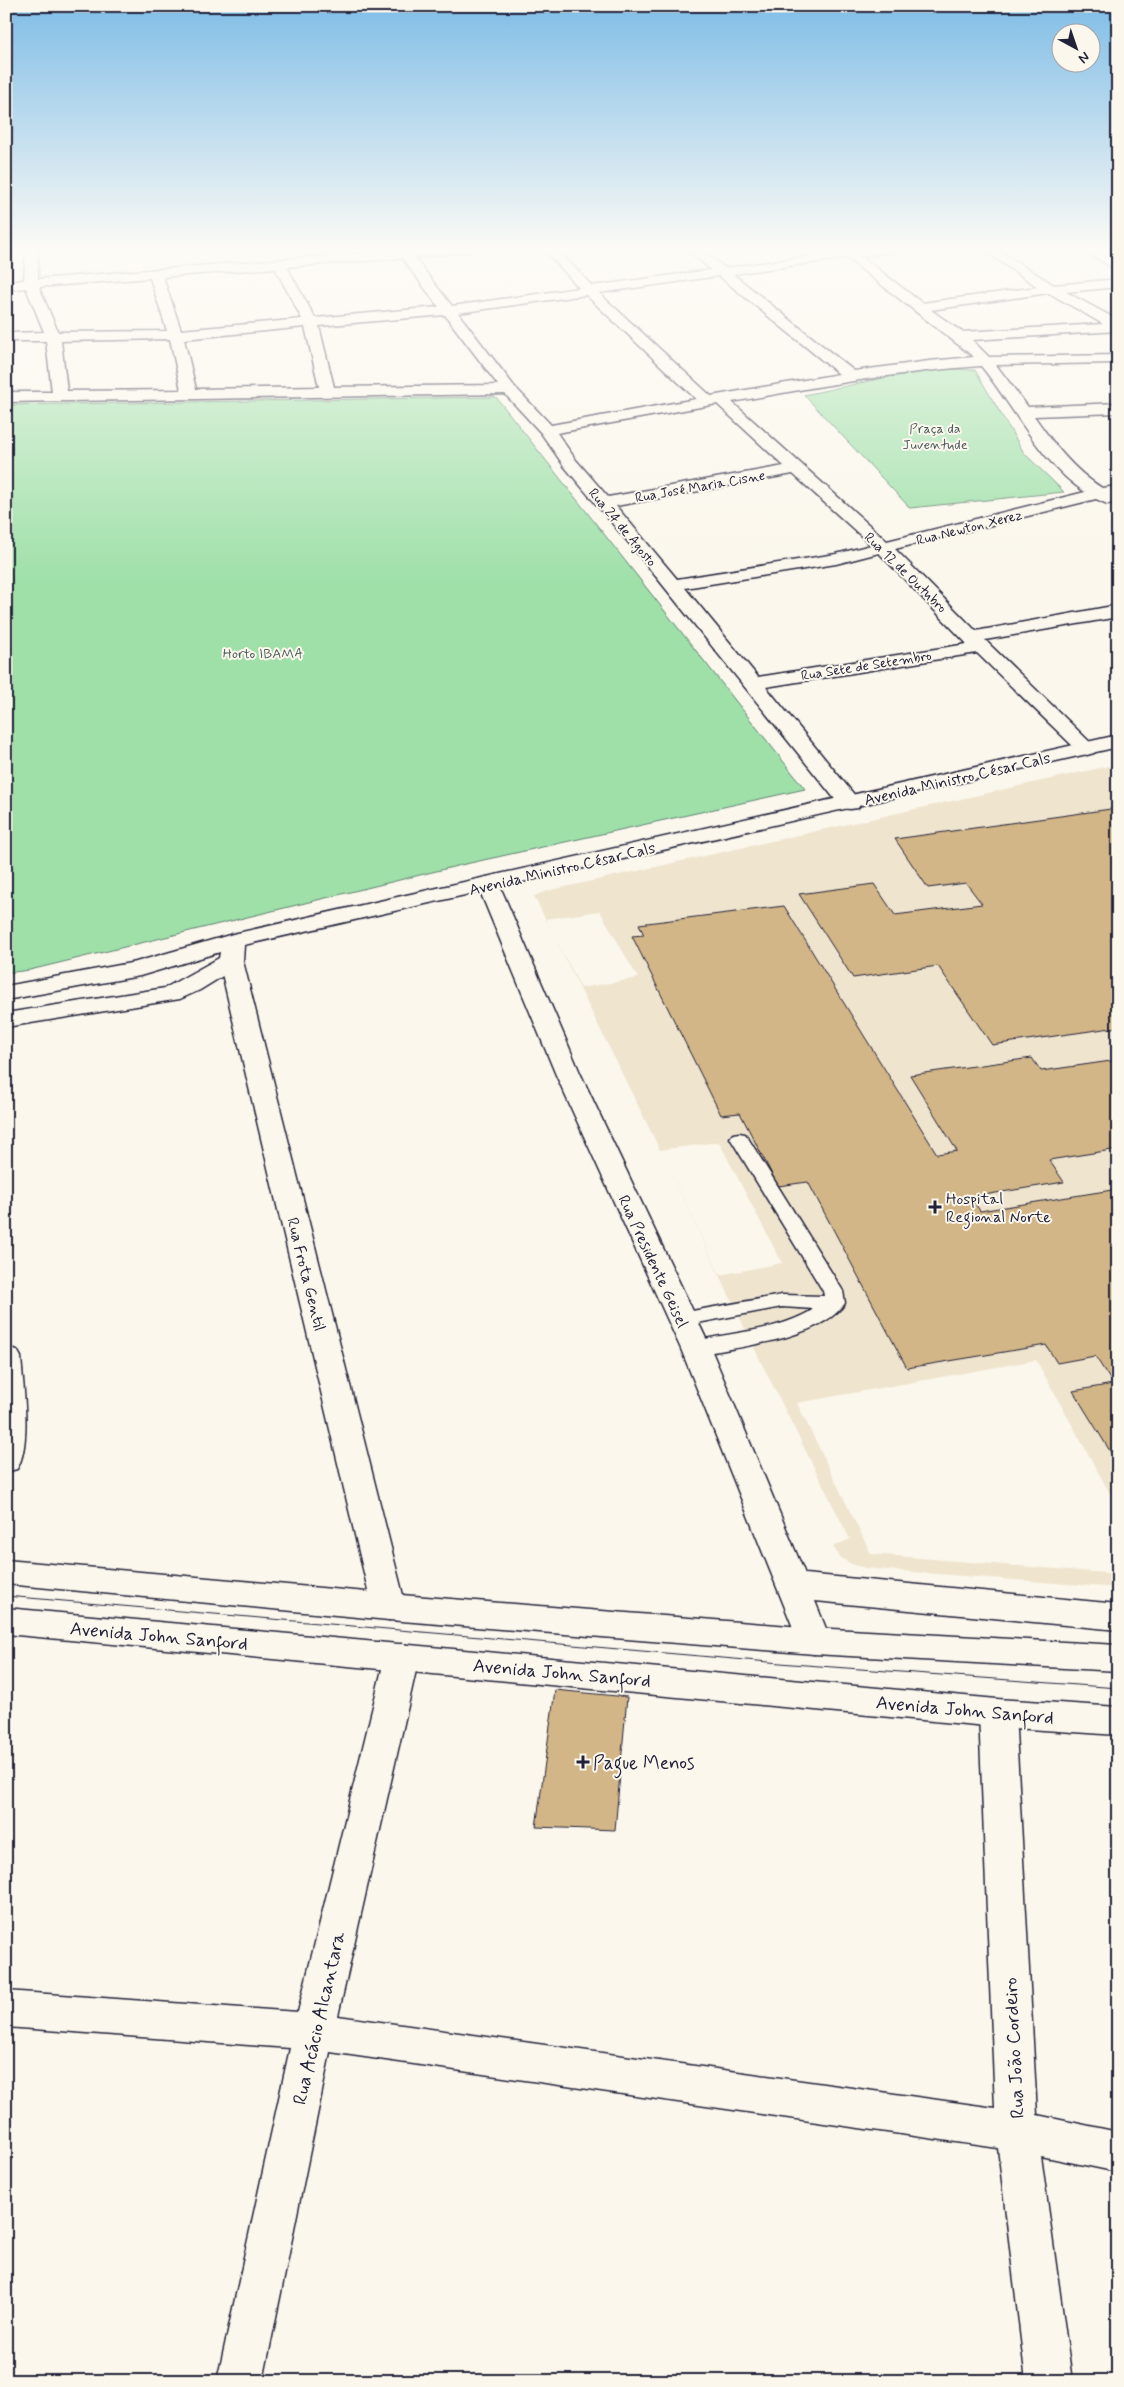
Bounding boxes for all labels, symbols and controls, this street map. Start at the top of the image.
north arrow [1052,22,1102,72]
text: N [1074,47,1093,67]
park label: Praça da Juventude [902,420,968,454]
street label: Rua José Maria Cisne [634,467,767,507]
street label: Rua 24 de Agosto [584,485,660,571]
street label: Rua Newton Xerez [914,506,1024,550]
street label: Rua 12 de Outubro [860,529,950,617]
park label: Horto IBAMA [223,645,303,663]
street label: Rua Sete de Setembro [800,647,933,685]
street label: Avenida Ministro César Cals [862,748,1053,811]
street label: Avenida Ministro César Cals [467,838,658,901]
place label: Hospital Regional Norte [946,1189,1051,1229]
street label: Rua Presidente Geisel [613,1192,693,1332]
marker: Hospital Regional Norte [928,1200,942,1214]
street label: Rua Frota Gentil [281,1215,330,1333]
street label: Avenida John Sanford [69,1616,249,1660]
street label: Avenida John Sanford [472,1653,652,1697]
street label: Avenida John Sanford [875,1690,1055,1734]
place label: Pague Menos [593,1751,694,1779]
marker: Pague Menos [577,1756,589,1768]
street label: Rua Acácio Alcantara [287,1929,352,2107]
street label: Rua João Cordeiro [998,1977,1031,2119]

